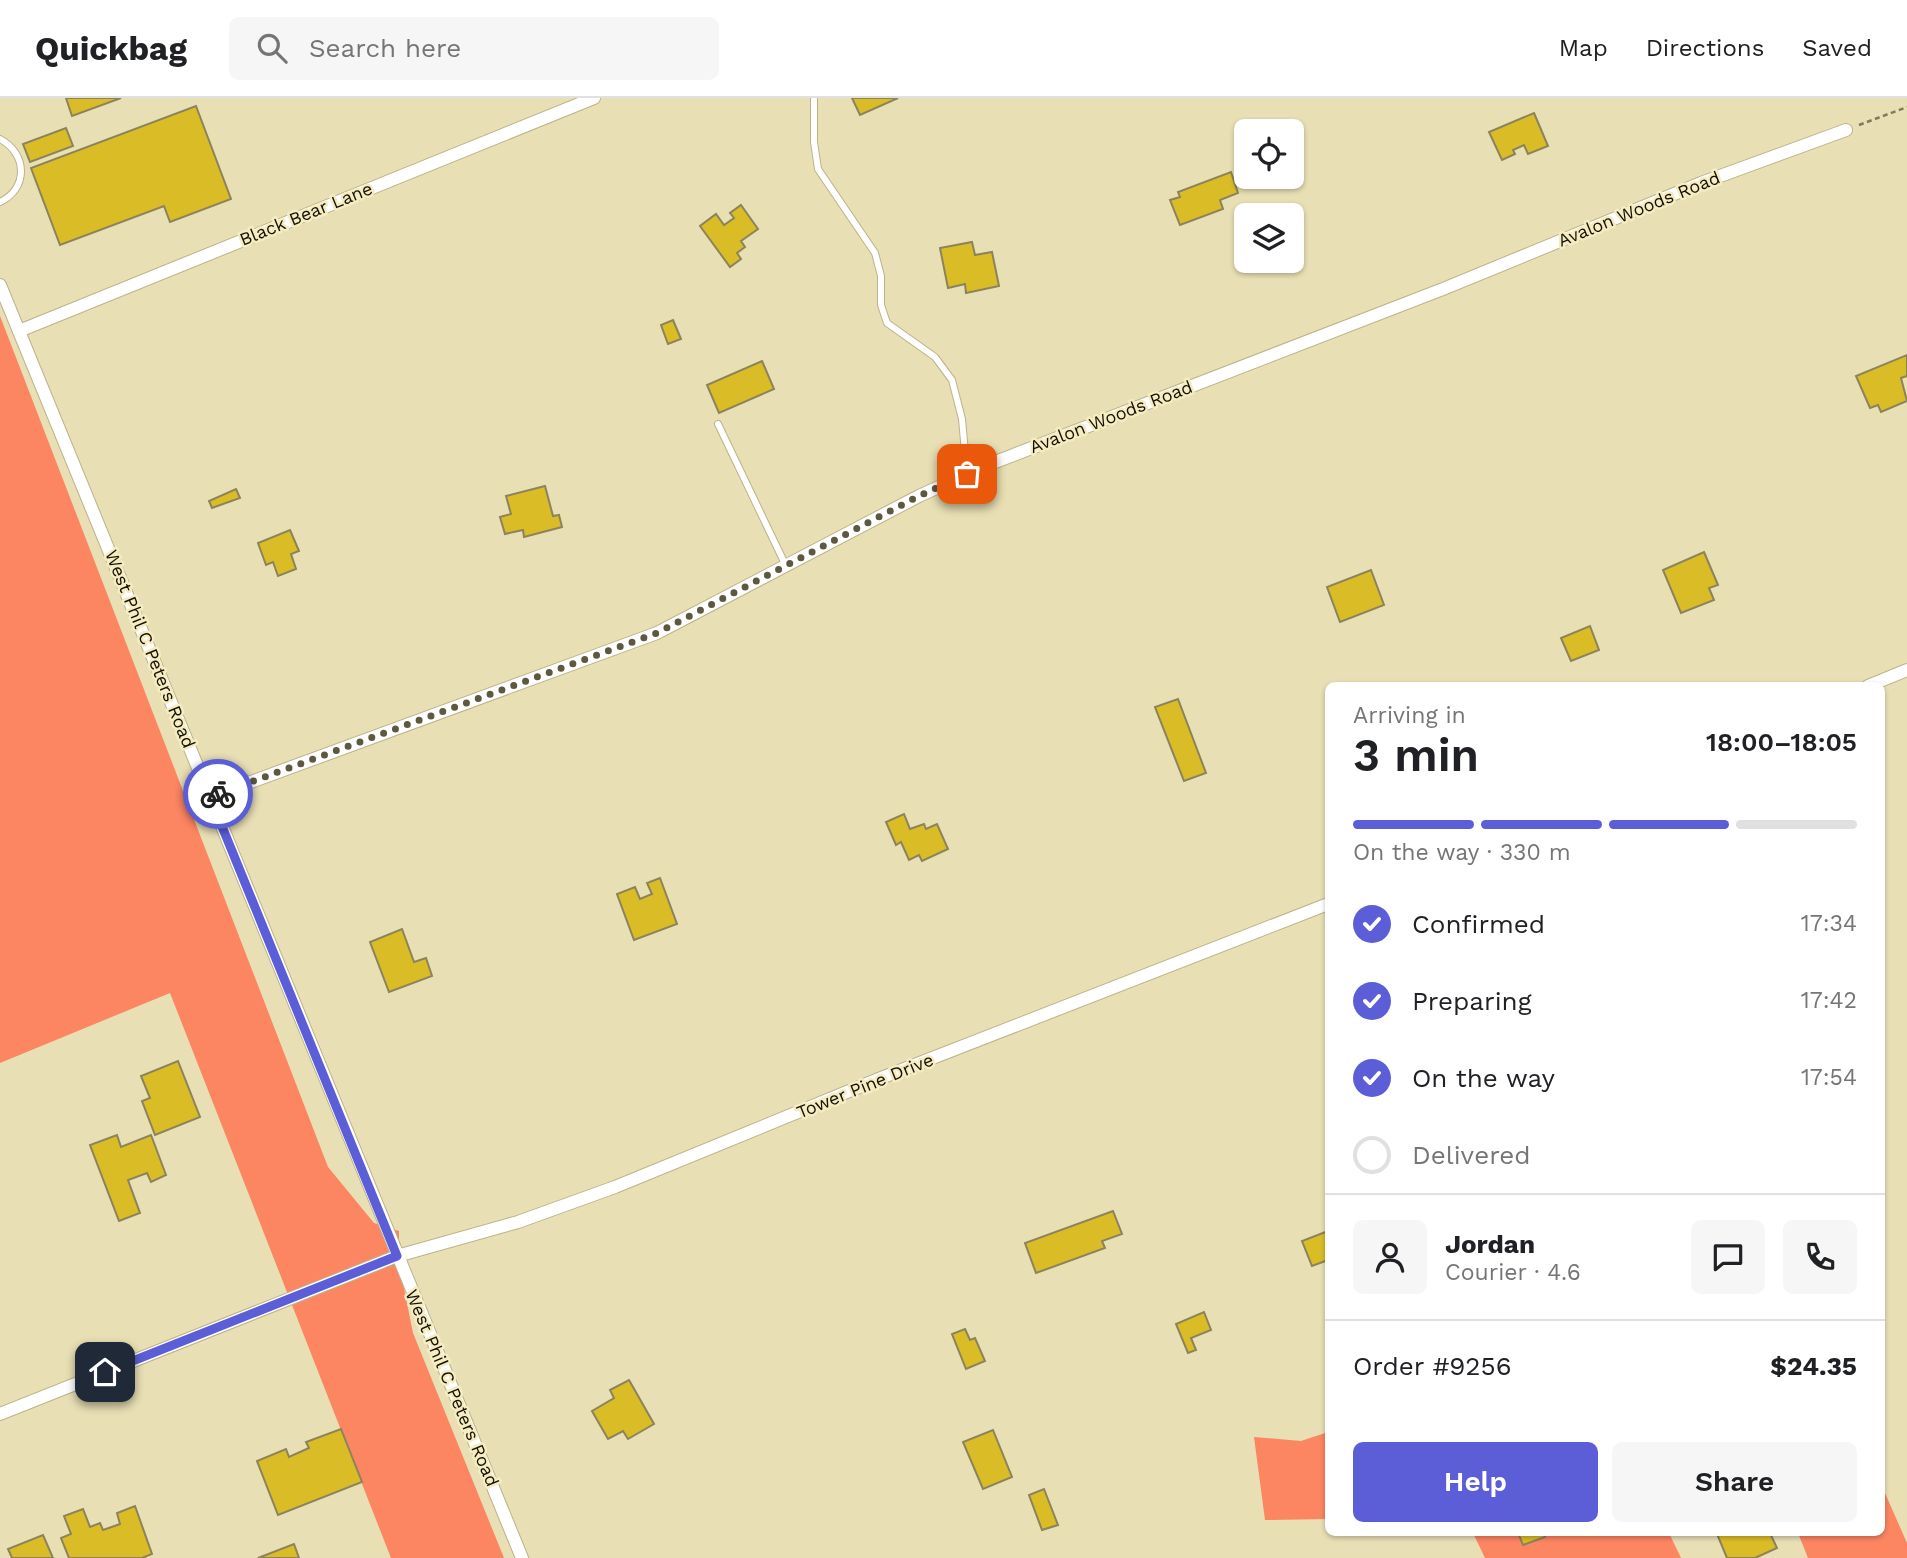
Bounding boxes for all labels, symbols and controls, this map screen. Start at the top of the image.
search box [229,17,719,80]
text: Quickbag [35,29,187,68]
icon: search [253,29,291,67]
text: Search here [309,33,461,63]
text: Map [1559,34,1608,62]
text: Directions [1646,34,1764,62]
text: Saved [1802,34,1872,62]
map controls [1234,119,1304,273]
button: locate [1234,119,1304,189]
street label: Avalon Woods Road [1555,166,1723,251]
street label: Black Bear Lane [236,177,375,250]
button: layers [1234,203,1304,273]
street label: Avalon Woods Road [1026,376,1195,457]
pin [937,444,997,504]
icon: bag [948,455,986,493]
street label: West Phil C Peters Road [101,547,200,751]
text: Arriving in [1353,702,1466,729]
text: 18:00–18:05 [1706,727,1857,757]
text: 3 min [1353,728,1479,782]
courier [183,759,253,829]
icon: bike [199,775,237,813]
text: On the way · 330 m [1353,839,1571,866]
icon: check [1353,905,1391,943]
text: Confirmed [1412,909,1545,939]
text: 17:34 [1801,910,1857,937]
icon: check [1353,982,1391,1020]
text: Preparing [1412,986,1532,1016]
text: 17:42 [1801,987,1857,1014]
street label: Tower Pine Drive [793,1048,936,1123]
icon: check [1353,1059,1391,1097]
text: On the way [1412,1063,1555,1093]
text: 17:54 [1801,1064,1857,1091]
text: Delivered [1412,1140,1531,1170]
button: person [1353,1220,1427,1294]
button: chat [1691,1220,1765,1294]
button: phone [1783,1220,1857,1294]
text: Jordan [1445,1229,1535,1259]
text: Courier · 4.6 [1445,1259,1581,1286]
street label: West Phil C Peters Road [401,1286,504,1490]
pin [75,1342,135,1402]
text: Order #9256 [1353,1351,1511,1381]
text: $24.35 [1770,1351,1857,1381]
icon: home [86,1353,124,1391]
button: Help [1353,1442,1598,1522]
button: Share [1612,1442,1857,1522]

